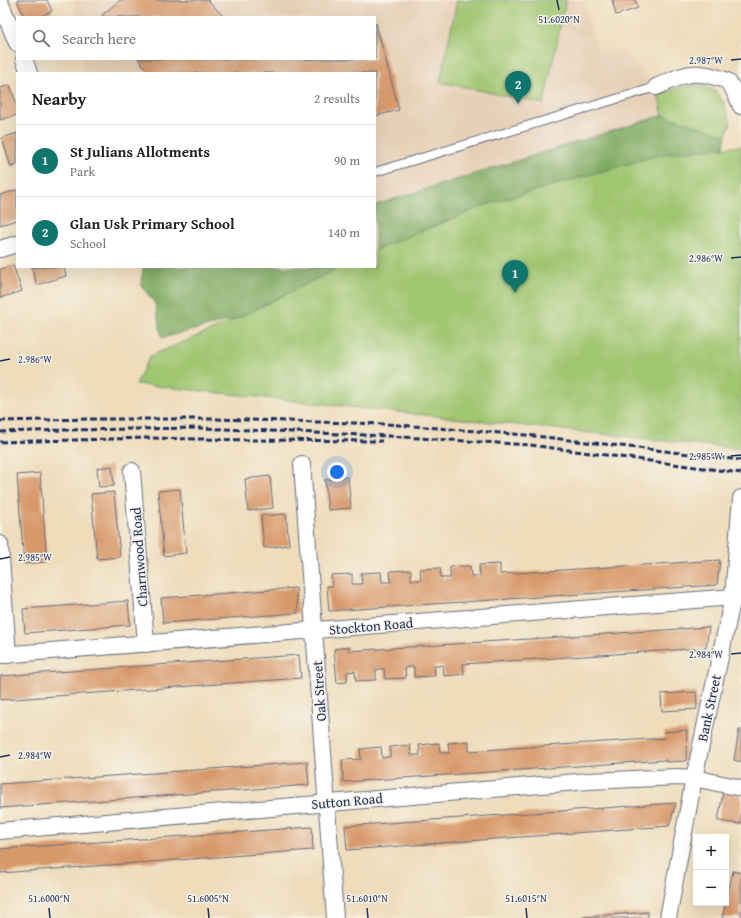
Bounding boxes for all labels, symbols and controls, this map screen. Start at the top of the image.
text: 51.6020°N [538,12,580,27]
search box [16,16,376,60]
icon: search [30,27,52,49]
text: Search here [62,28,136,49]
text: 2.987°W [689,53,723,68]
pin: 2 [505,71,531,104]
text: Nearby [32,86,86,111]
text: 2 results [314,89,360,108]
text: St Julians Allotments [70,141,210,162]
text: 1 [42,151,48,170]
text: 90 m [334,151,360,170]
text: Park [70,162,95,181]
text: Glan Usk Primary School [70,213,235,234]
text: 2 [42,223,48,242]
text: 140 m [328,223,360,242]
text: School [70,234,106,253]
text: 2.986°W [689,251,723,266]
pin: 1 [502,260,528,293]
text: 2.986°W [18,352,52,367]
text: 2.985°W [689,449,723,464]
your location [327,462,347,482]
street label: Charnwood Road [126,506,152,607]
text: 2.985°W [18,550,52,565]
street label: Stockton Road [328,612,414,640]
text: 2.984°W [689,647,723,662]
street label: Oak Street [307,660,331,722]
street label: Bank Street [692,673,726,743]
text: 2.984°W [18,748,52,763]
street label: Sutton Road [310,788,384,814]
map controls [693,834,729,906]
button: + [693,834,729,870]
button: − [693,870,729,906]
text: 51.6000°N [28,891,70,906]
text: 51.6005°N [187,891,229,906]
text: 51.6010°N [346,891,388,906]
text: 51.6015°N [505,891,547,906]

